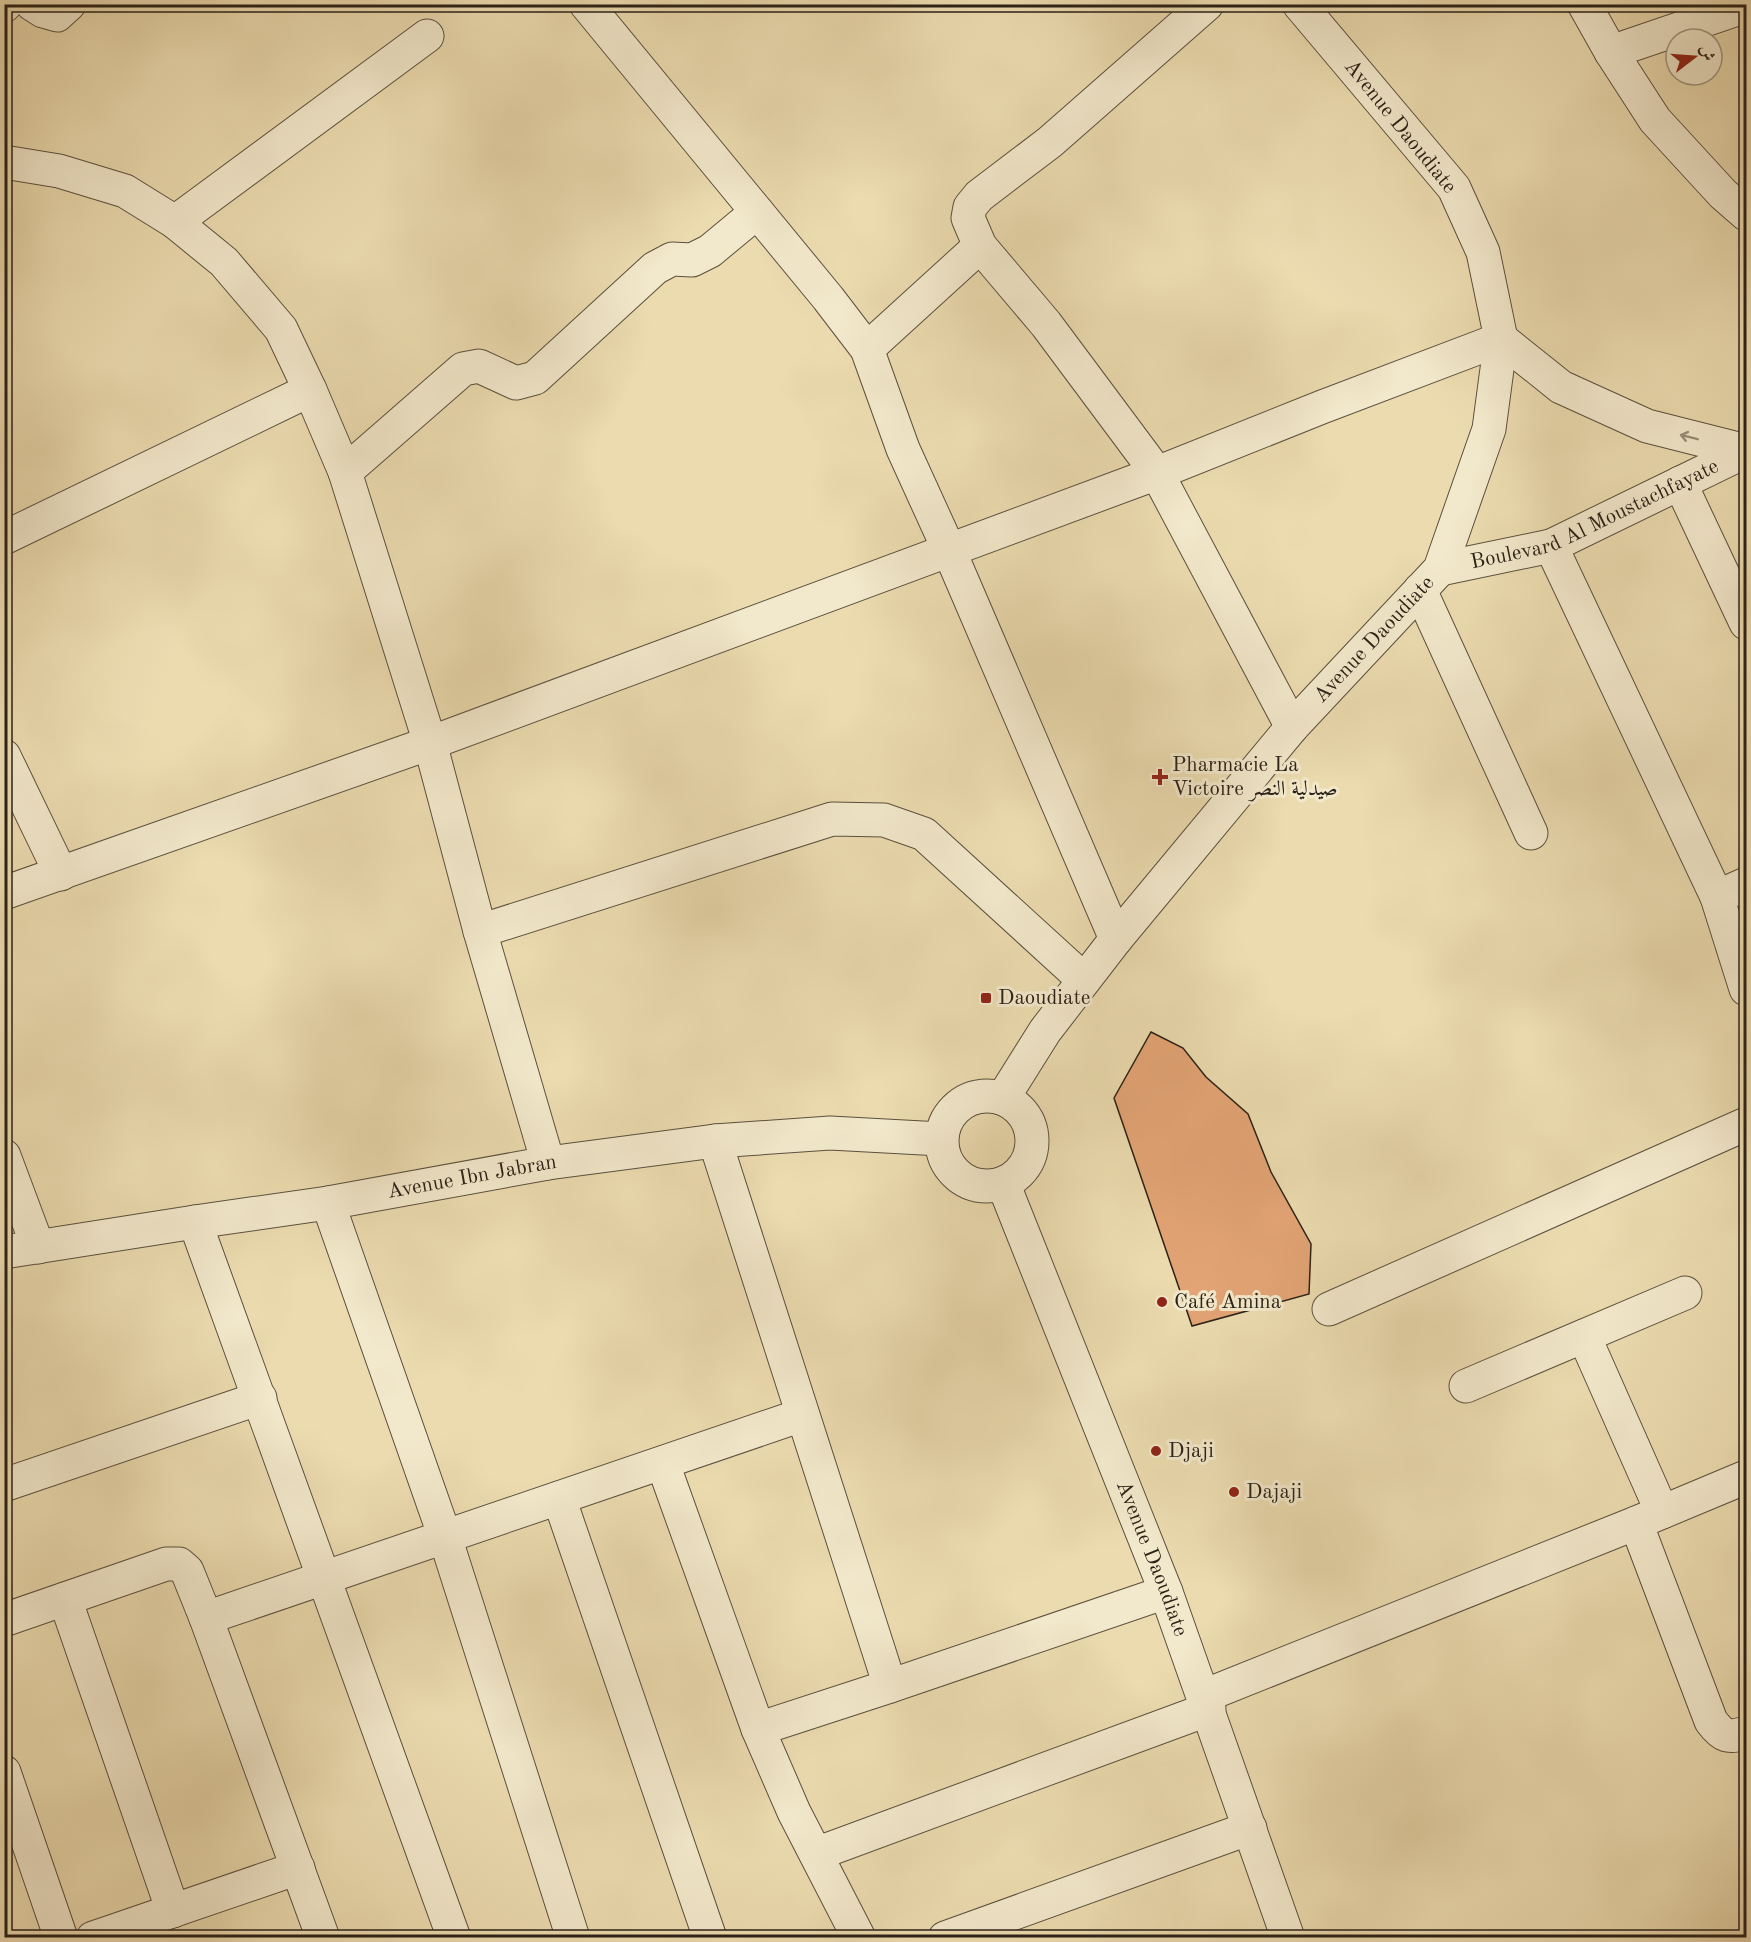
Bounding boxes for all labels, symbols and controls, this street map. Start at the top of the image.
north arrow [1664,27,1724,87]
text: ش [1696,43,1716,63]
street label: Avenue Daoudiate [1340,56,1460,198]
one-way arrow [1680,430,1699,442]
street label: Boulevard Al Moustachfayate [1469,455,1722,573]
street label: Avenue Daoudiate [1310,572,1438,707]
place label: Pharmacie La Victoire صيدلية النصر [1172,755,1338,802]
marker: Pharmacie La Victoire صيدلية النصر [1153,770,1167,784]
place label: Daoudiate [998,988,1090,1009]
marker: Daoudiate [979,991,993,1005]
street label: Avenue Ibn Jabran [386,1151,558,1203]
place label: Café Amina [1174,1292,1281,1313]
marker: Café Amina [1155,1295,1169,1309]
place label: Djaji [1168,1441,1214,1462]
marker: Djaji [1149,1444,1163,1458]
street label: Avenue Daoudiate [1112,1478,1191,1639]
place label: Dajaji [1246,1482,1302,1503]
marker: Dajaji [1227,1485,1241,1499]

